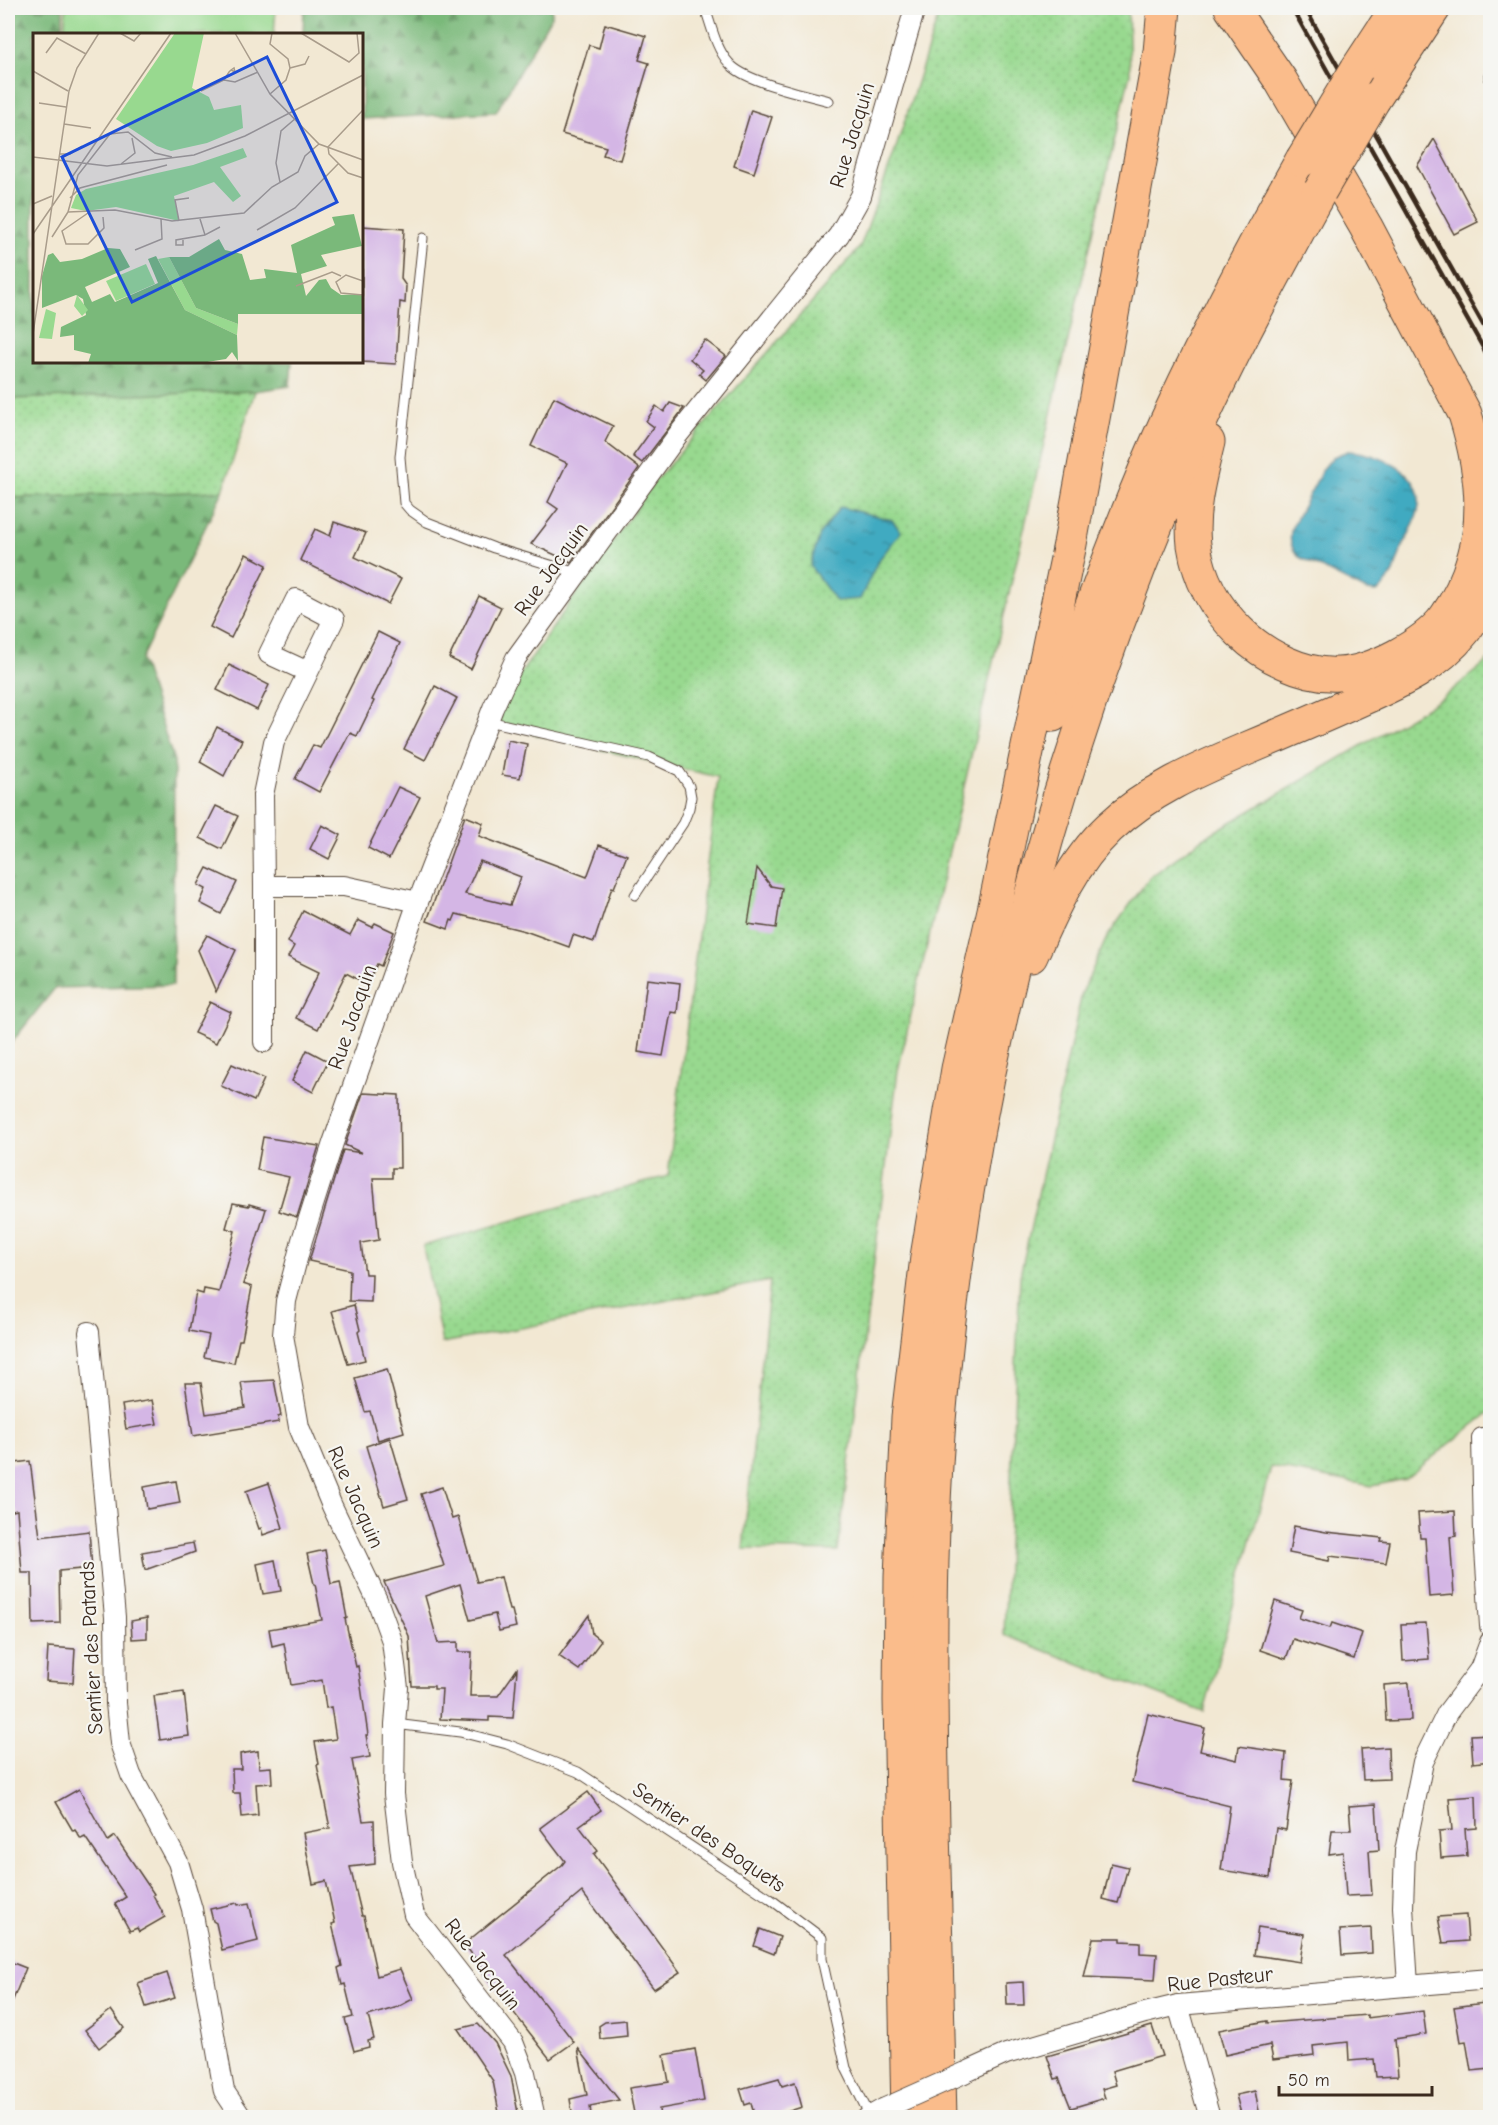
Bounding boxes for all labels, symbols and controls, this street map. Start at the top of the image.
inset map [33,33,363,363]
street label: Rue Jacquin [825,79,879,191]
street label: Rue Jacquin [509,518,593,620]
street label: Rue Jacquin [323,961,381,1073]
street label: Rue Jacquin [323,1442,389,1552]
street label: Sentier des Patards [74,1561,108,1735]
street label: Sentier des Boquets [628,1777,790,1897]
street label: Rue Jacquin [440,1914,526,2014]
street label: Rue Pasteur [1166,1961,1275,1996]
scale bar [1279,2059,1432,2097]
text: 50 m [1288,2070,1330,2091]

